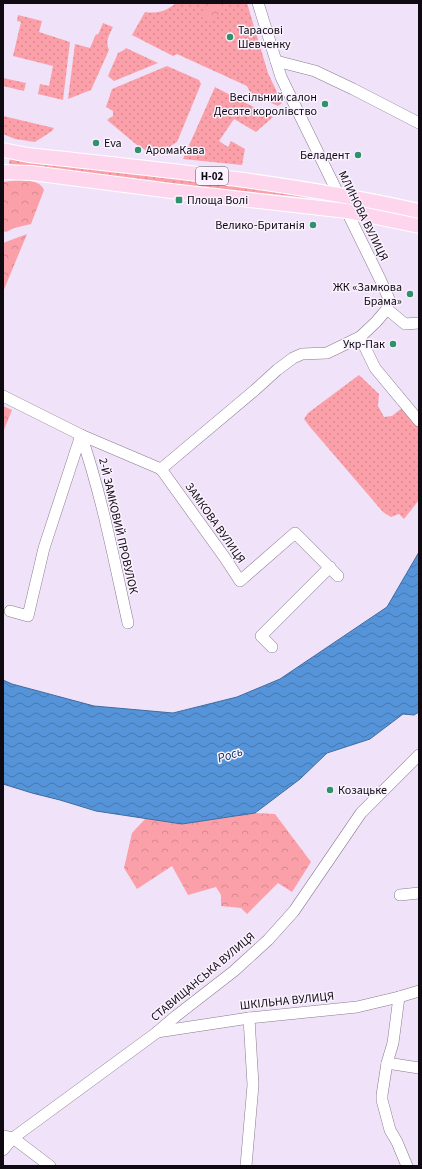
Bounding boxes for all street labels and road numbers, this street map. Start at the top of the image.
road number: Н-02 [196,167,228,185]
street label: МЛИНОВА ВУЛИЦЯ [334,168,392,264]
street label: 2-Й ЗАМКОВИЙ ПРОВУЛОК [94,456,142,596]
street label: ЗАМКОВА ВУЛИЦЯ [181,479,249,567]
street label: СТАВИЩАНСЬКА ВУЛИЦЯ [147,928,259,1026]
street label: ШКІЛЬНА ВУЛИЦЯ [239,988,335,1014]

